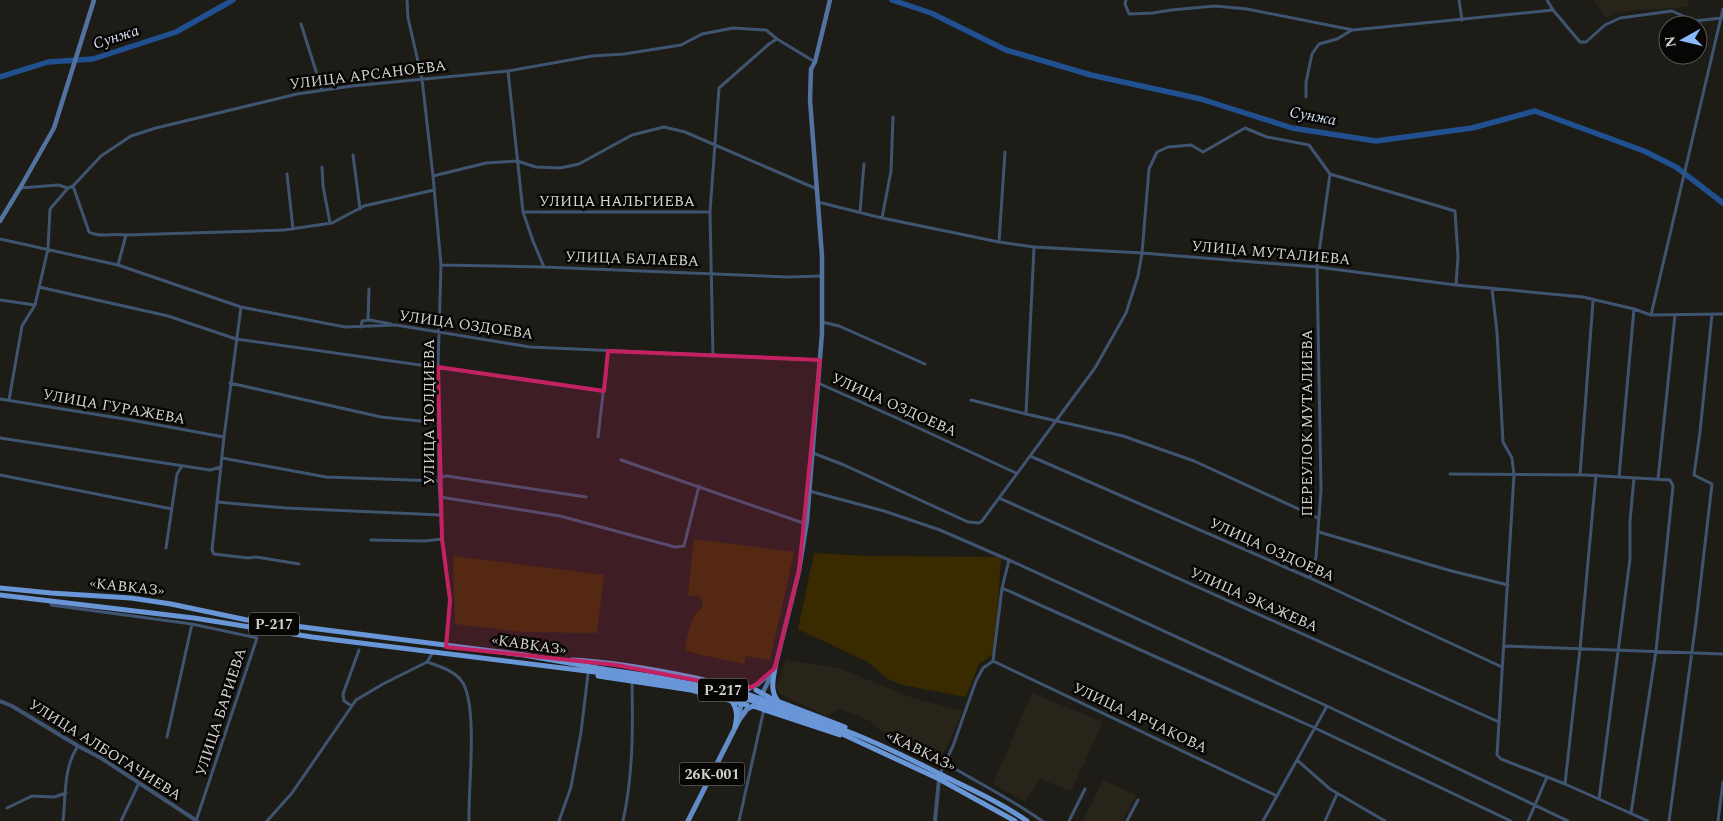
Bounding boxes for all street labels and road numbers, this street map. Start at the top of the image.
street label: УЛИЦА АРСАНОЕВА [288,54,448,96]
street label: УЛИЦА НАЛЬГИЕВА [539,190,695,213]
street label: УЛИЦА МУТАЛИЕВА [1191,235,1351,271]
street label: УЛИЦА БАЛАЕВА [565,245,699,273]
street label: УЛИЦА ОЗДОЕВА [397,304,535,346]
street label: ПЕРЕУЛОК МУТАЛИЕВА [1296,329,1319,517]
street label: УЛИЦА ТОЛДИЕВА [418,339,441,485]
street label: УЛИЦА ОЗДОЕВА [828,367,960,443]
street label: УЛИЦА ГУРАЖЕВА [41,383,187,431]
street label: УЛИЦА ОЗДОЕВА [1206,512,1338,588]
street label: УЛИЦА ЭКАЖЕВА [1186,561,1322,639]
street label: «КАВКАЗ» [88,572,166,602]
road number: Р-217 [249,612,299,636]
street label: «КАВКАЗ» [490,628,568,662]
street label: УЛИЦА БАРИЕВА [189,645,253,779]
street label: УЛИЦА АРЧАКОВА [1069,677,1211,759]
road number: Р-217 [698,678,748,702]
street label: УЛИЦА АЛБОГАЧИЕВА [24,693,186,807]
street label: «КАВКАЗ» [882,724,960,778]
road number: 26К-001 [680,762,744,786]

